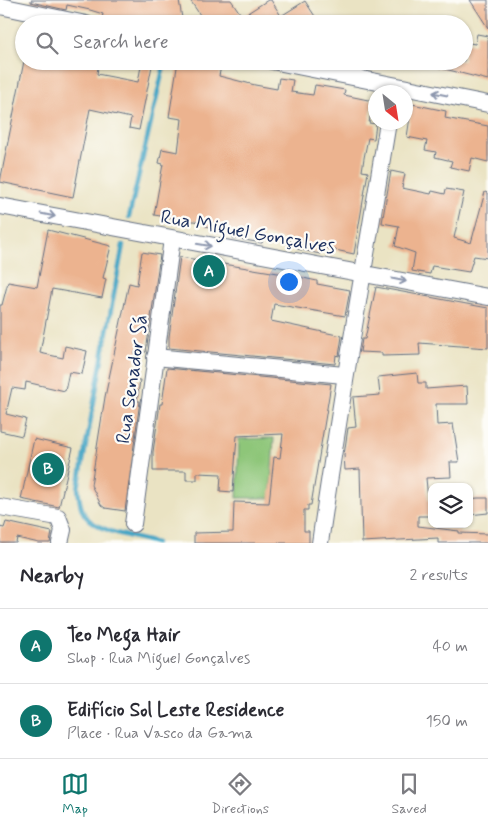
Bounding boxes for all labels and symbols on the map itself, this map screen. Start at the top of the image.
north arrow [368,85,413,130]
one-way arrow [433,89,449,99]
street label: Rua Miguel Gonçalves [158,204,337,263]
one-way arrow [39,211,55,220]
one-way arrow [196,240,212,250]
pin: A [193,252,225,290]
your location [276,269,302,295]
one-way arrow [390,275,406,285]
street label: Rua Senador Sá [110,313,155,445]
pin: B [32,450,64,488]

